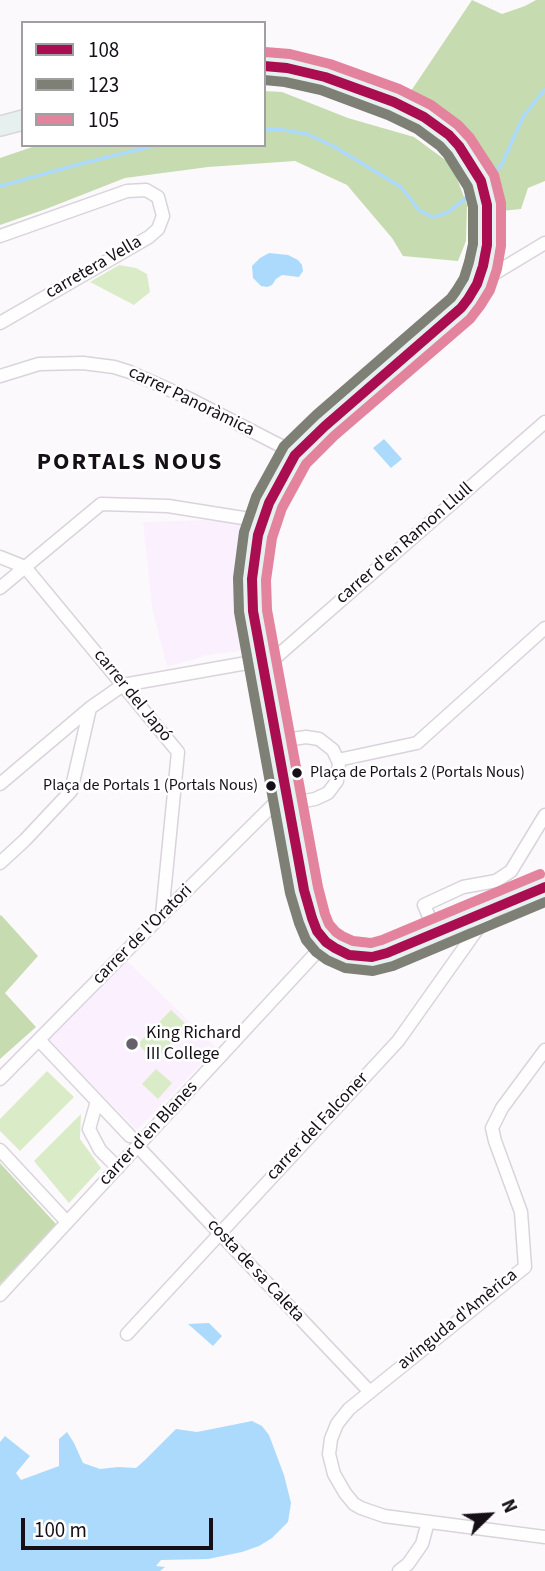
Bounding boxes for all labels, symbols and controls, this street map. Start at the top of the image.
legend [21,21,266,147]
text: 108 [88,35,119,65]
text: 123 [88,70,119,100]
text: 105 [88,105,119,135]
street label: carretera Vella [42,232,146,304]
street label: carrer Panoràmica [124,362,258,442]
district label: PORTALS NOUS [38,450,222,478]
street label: carrer d'en Ramon Llull [332,479,478,609]
street label: carrer del Japó [88,645,176,747]
place label: Plaça de Portals 2 (Portals Nous) [310,763,525,783]
marker: Plaça de Portals 2 (Portals Nous) [290,766,304,780]
place label: Plaça de Portals 1 (Portals Nous) [43,776,258,796]
marker: Plaça de Portals 1 (Portals Nous) [264,779,278,793]
street label: carrer de l'Oratori [88,880,198,990]
place label: King Richard III College [146,1023,241,1066]
marker: King Richard III College [124,1036,140,1052]
street label: carrer del Falconer [262,1068,374,1186]
street label: carrer d'en Blanes [95,1077,203,1191]
street label: costa de sa Caleta [202,1215,308,1327]
street label: avinguda d'Amèrica [394,1265,522,1375]
north arrow [454,1480,524,1550]
text: N [494,1495,524,1518]
scale bar [24,1504,217,1548]
text: 100 m [34,1515,87,1545]

